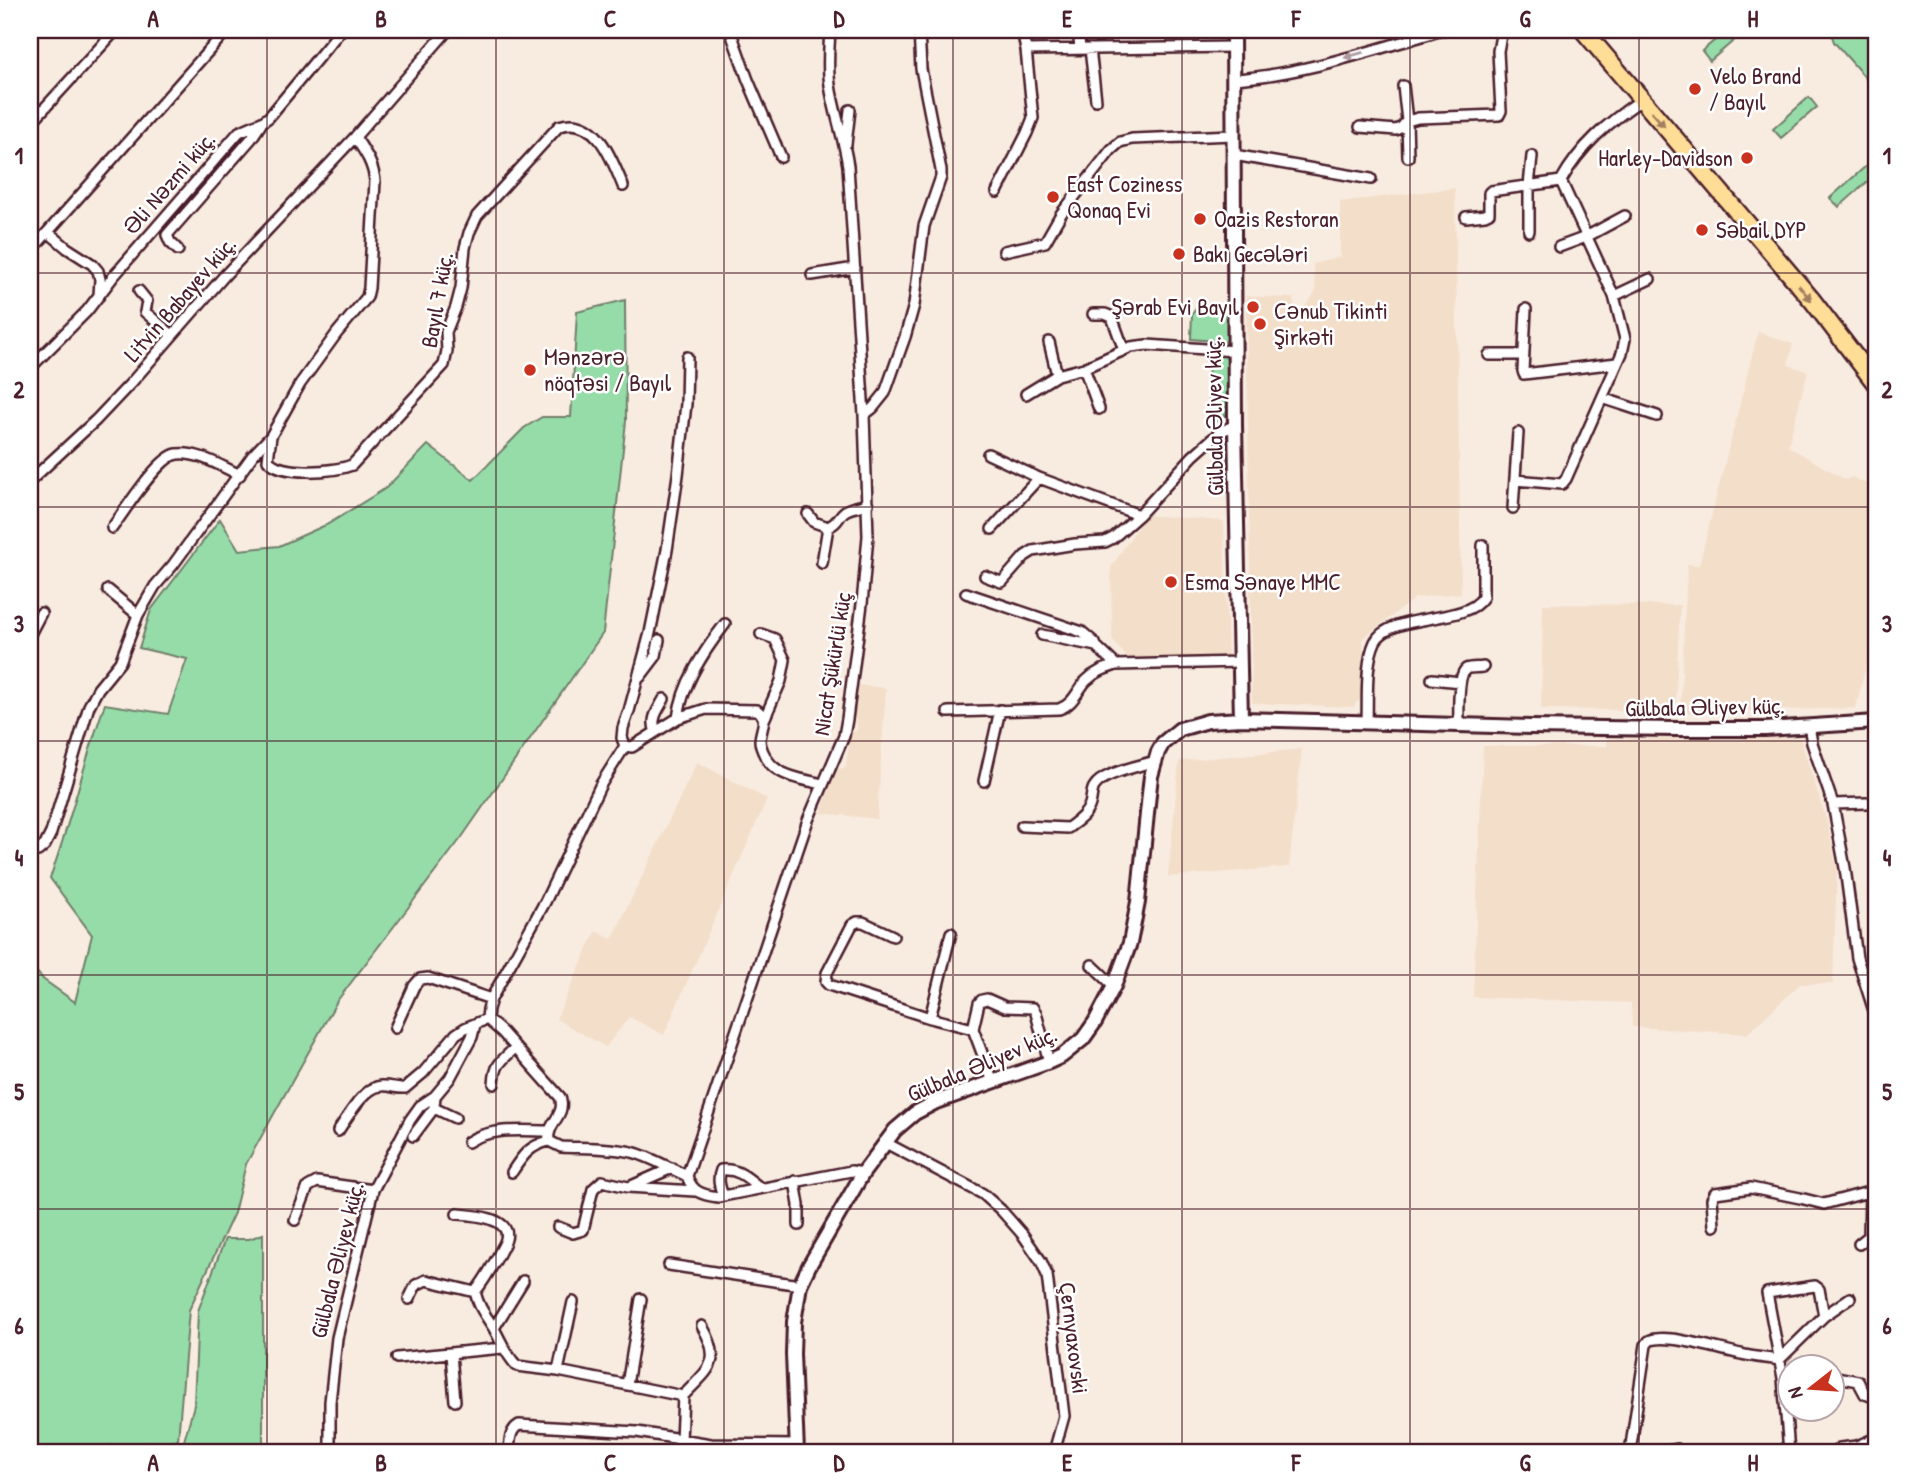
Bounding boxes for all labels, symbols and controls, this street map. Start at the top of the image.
text: A [147,3,159,34]
text: B [375,3,387,34]
text: C [604,3,616,34]
text: D [834,3,846,34]
text: E [1062,3,1073,34]
text: F [1291,3,1302,34]
text: G [1519,3,1531,34]
text: H [1748,3,1759,34]
one-way arrow [1343,51,1364,61]
place label: Velo Brand / Bayıl [1709,60,1801,117]
marker: Velo Brand / Bayıl [1687,81,1703,97]
one-way arrow [1650,111,1665,128]
street label: Əli Nəzmi küç. [115,124,222,241]
text: 1 [15,140,23,171]
text: 1 [1883,140,1891,171]
place label: Harley-Davidson [1598,142,1733,173]
marker: Harley-Davidson [1739,150,1755,166]
place label: East Coziness Qonaq Evi [1067,168,1183,225]
marker: East Coziness Qonaq Evi [1045,189,1061,205]
place label: Oazis Restoran [1214,203,1339,234]
marker: Oazis Restoran [1192,211,1208,227]
place label: Səbail DYP [1716,214,1807,245]
marker: Səbail DYP [1694,222,1710,238]
street label: Litvin Babayev küç. [116,229,243,368]
place label: Bakı Gecələri [1193,238,1309,269]
marker: Bakı Gecələri [1171,246,1187,262]
street label: Bayıl 7 küç. [413,250,460,350]
one-way arrow [1797,284,1813,302]
place label: Şərab Evi Bayıl [1112,291,1240,322]
place label: Cənub Tikinti Şirkəti [1274,295,1388,352]
marker: Şərab Evi Bayıl [1245,299,1261,315]
marker: Cənub Tikinti Şirkəti [1252,316,1268,332]
street label: Gülbala Əliyev küç. [1197,336,1230,496]
place label: Mənzərə nöqtəsi / Bayıl [544,341,672,398]
marker: Mənzərə nöqtəsi / Bayıl [522,362,538,378]
text: 2 [14,374,25,405]
text: 2 [1882,374,1893,405]
place label: Esma Sənaye MMC [1185,566,1341,597]
marker: Esma Sənaye MMC [1163,574,1179,590]
street label: Nicat Şükürlü küç [805,590,858,738]
text: 3 [14,608,24,639]
text: 3 [1882,608,1892,639]
street label: Gülbala Əliyev küç. [1625,690,1785,723]
text: 4 [15,842,24,873]
text: 4 [1883,842,1892,873]
street label: Gülbala Əliyev küç. [902,1018,1061,1109]
text: 5 [14,1076,24,1107]
text: 5 [1882,1076,1892,1107]
street label: Gülbala Əliyev küç. [302,1179,371,1341]
street label: Çernyaxovski [1052,1280,1097,1395]
text: 6 [14,1310,24,1341]
text: 6 [1882,1310,1892,1341]
north arrow [1776,1352,1846,1422]
text: N [1781,1384,1809,1402]
text: A [147,1447,159,1478]
text: B [375,1447,387,1478]
text: C [604,1447,616,1478]
text: D [834,1447,846,1478]
text: E [1062,1447,1073,1478]
text: F [1291,1447,1302,1478]
text: G [1519,1447,1531,1478]
text: H [1748,1447,1759,1478]

